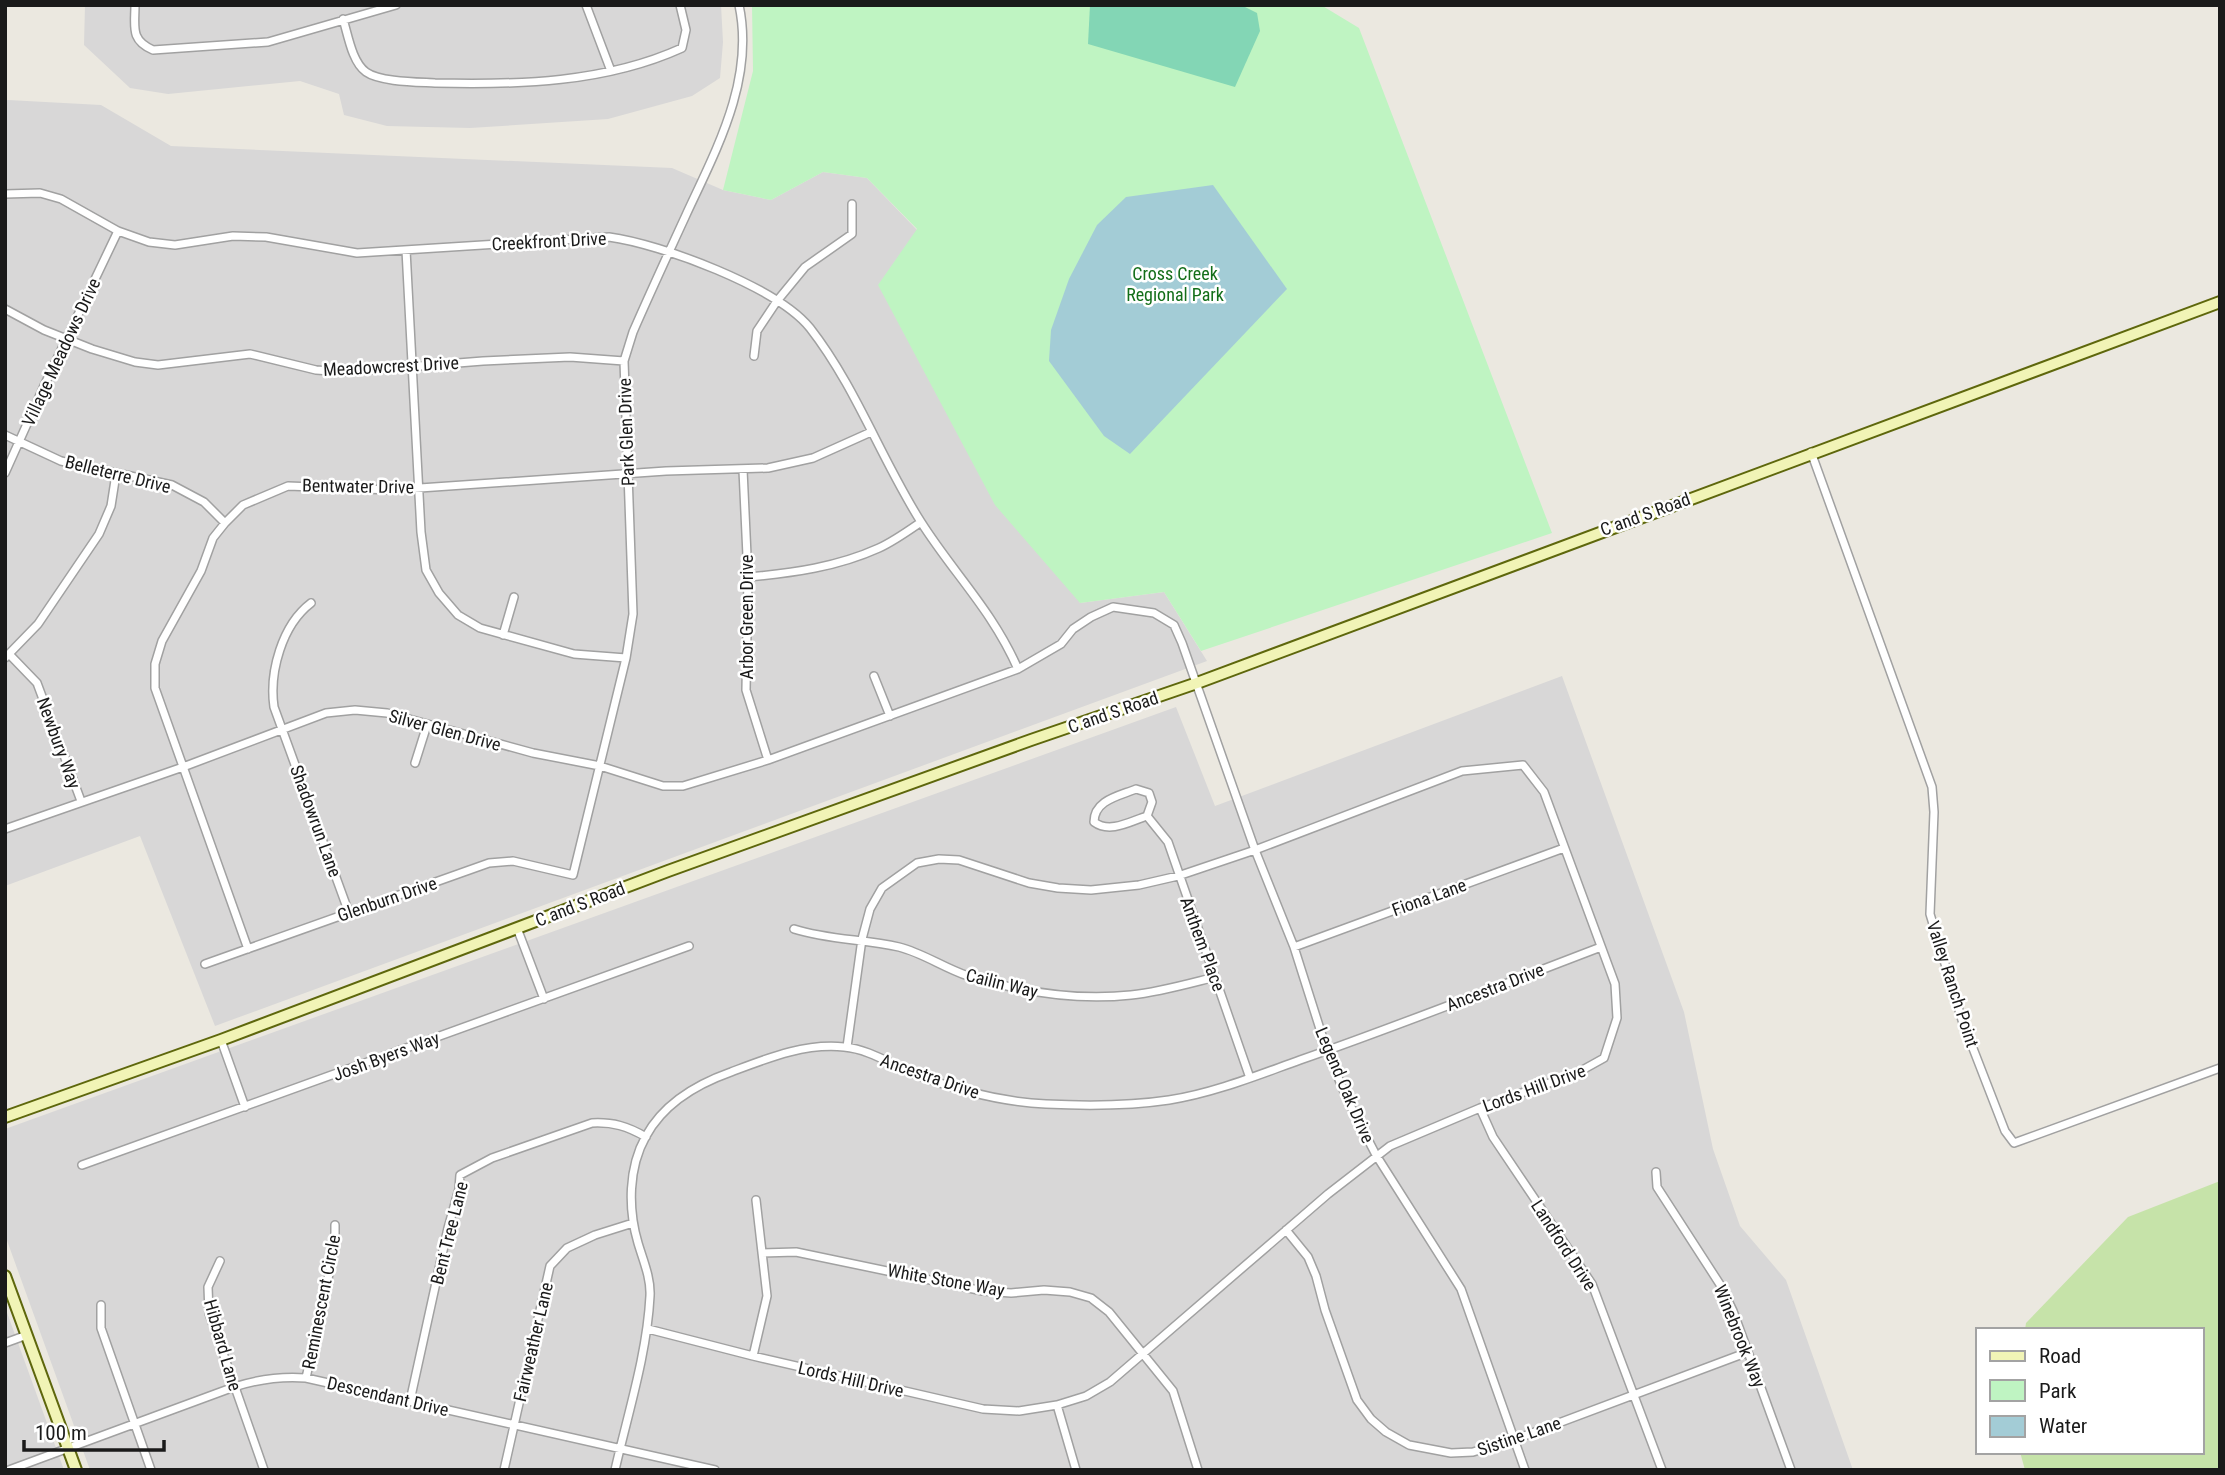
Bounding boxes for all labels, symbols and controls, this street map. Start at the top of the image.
street label: Creekfront Drive [491,228,607,254]
park label: Cross Creek Regional Park [1126,263,1224,305]
street label: Village Meadows Drive [17,275,105,429]
street label: Meadowcrest Drive [323,352,459,380]
street label: Park Glen Drive [614,378,638,486]
street label: Belleterre Drive [63,451,173,497]
street label: Bentwater Drive [302,475,414,497]
street label: C and S Road [1597,488,1693,540]
street label: Arbor Green Drive [736,555,757,679]
street label: C and S Road [1065,687,1161,737]
street label: Newbury Way [33,695,85,792]
street label: Silver Glen Drive [387,705,503,755]
street label: Shadowrun Lane [286,762,346,880]
street label: Glenburn Drive [335,872,439,926]
street label: Fiona Lane [1389,874,1469,920]
street label: C and S Road [532,877,628,931]
street label: Anthem Place [1176,894,1230,994]
street label: Valley Ranch Point [1923,918,1983,1050]
street label: Ancestra Drive [1443,959,1547,1015]
street label: Cailin Way [964,964,1041,1002]
street label: Legend Oak Drive [1311,1024,1379,1146]
street label: Josh Byers Way [330,1027,443,1085]
street label: Ancestra Drive [878,1049,982,1103]
street label: Lords Hill Drive [1480,1060,1588,1116]
street label: Bent Tree Lane [426,1179,472,1287]
street label: Landford Drive [1527,1196,1601,1294]
street label: Reminescent Circle [298,1233,344,1371]
street label: White Stone Way [886,1259,1007,1301]
street label: Fairweather Lane [509,1280,557,1404]
street label: Winebrook Way [1710,1282,1770,1391]
street label: Hibbard Lane [200,1297,246,1393]
legend [1976,1328,2204,1454]
text: Road [2039,1344,2081,1368]
street label: Lords Hill Drive [796,1357,906,1401]
street label: Descendant Drive [325,1372,451,1420]
text: Park [2039,1379,2077,1403]
scale bar [24,1408,164,1452]
street label: Sistine Lane [1475,1412,1563,1460]
text: Water [2039,1414,2087,1438]
text: 100 m [35,1421,87,1445]

